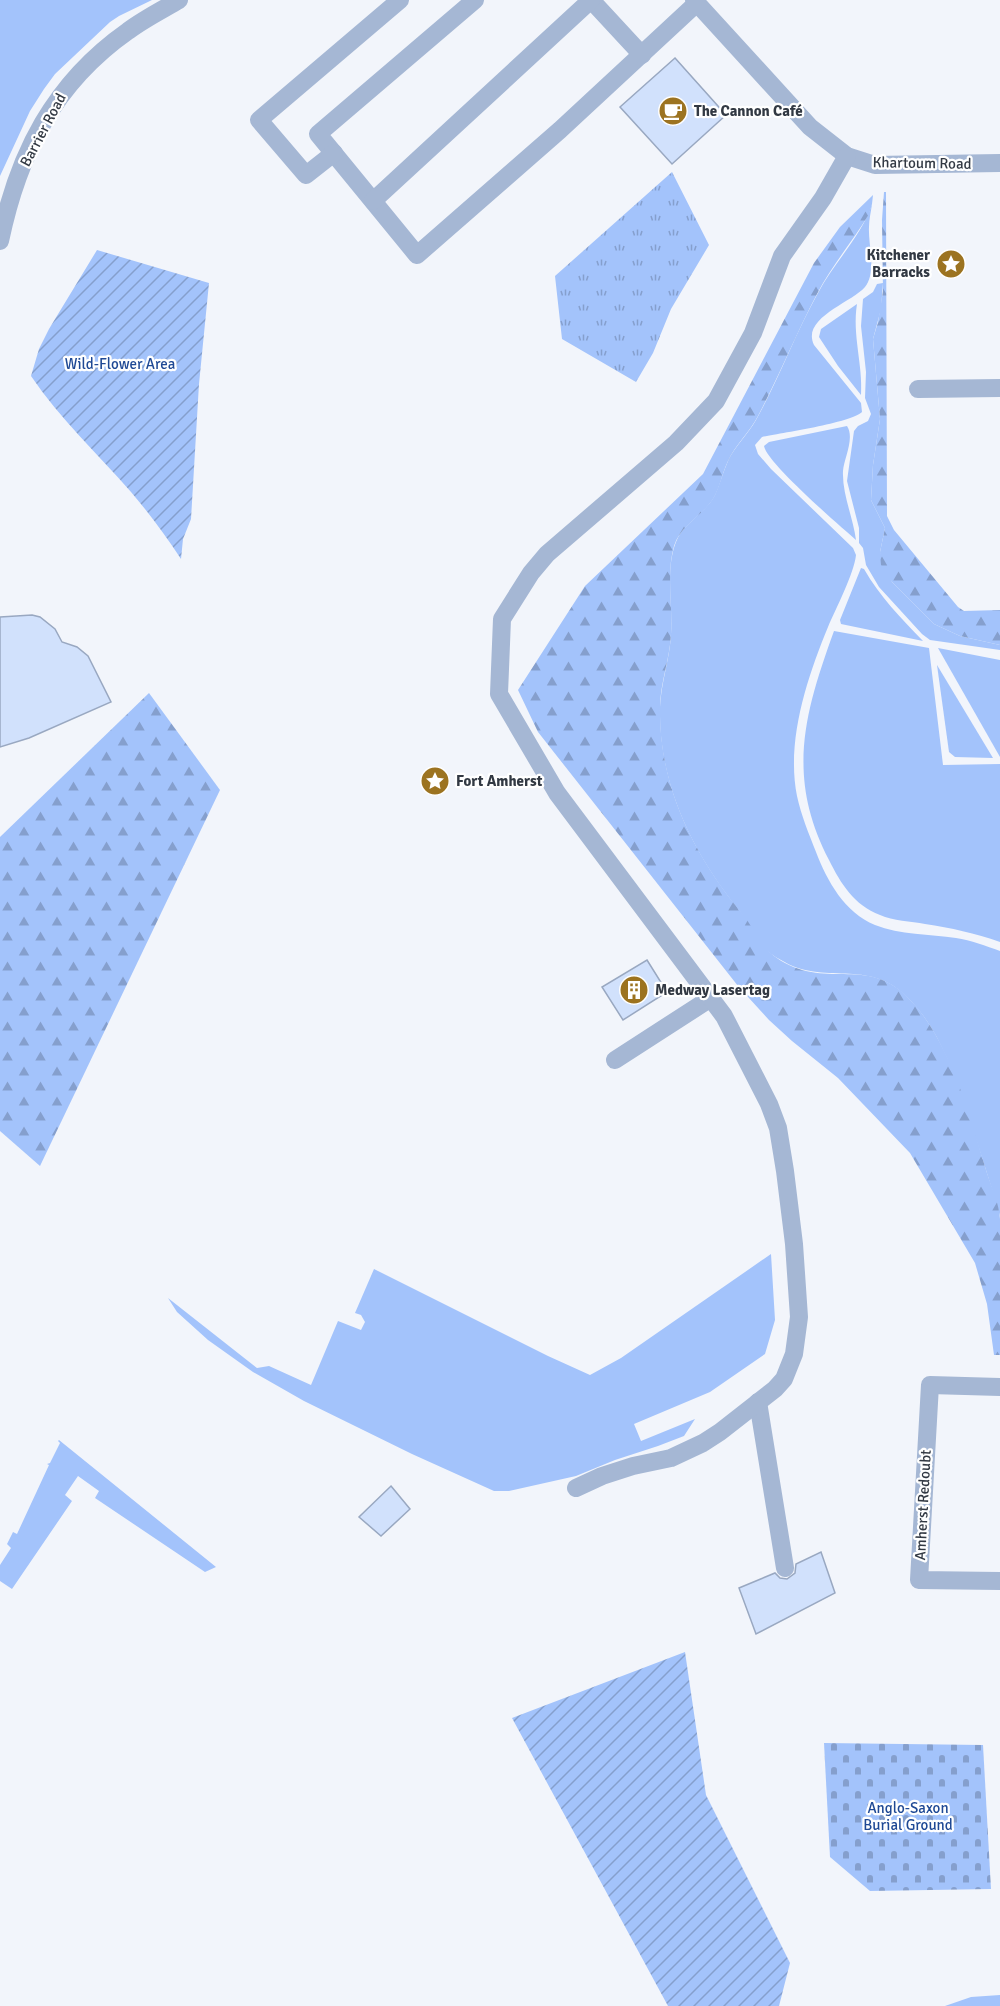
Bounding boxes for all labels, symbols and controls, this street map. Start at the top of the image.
street label: Barrier Road [16,90,70,170]
cafe icon: The Cannon Café [657,95,689,127]
place label: The Cannon Café [694,102,803,120]
street label: Khartoum Road [872,153,972,173]
place label: Kitchener Barracks [866,246,930,281]
place icon: Kitchener Barracks [935,248,967,280]
park label: Wild-Flower Area [65,355,175,373]
place icon: Fort Amherst [419,765,451,797]
place label: Fort Amherst [456,772,543,790]
building icon: Medway Lasertag [618,974,650,1006]
place label: Medway Lasertag [655,981,770,999]
street label: Amherst Redoubt [911,1449,935,1561]
park label: Anglo-Saxon Burial Ground [863,1799,953,1834]

